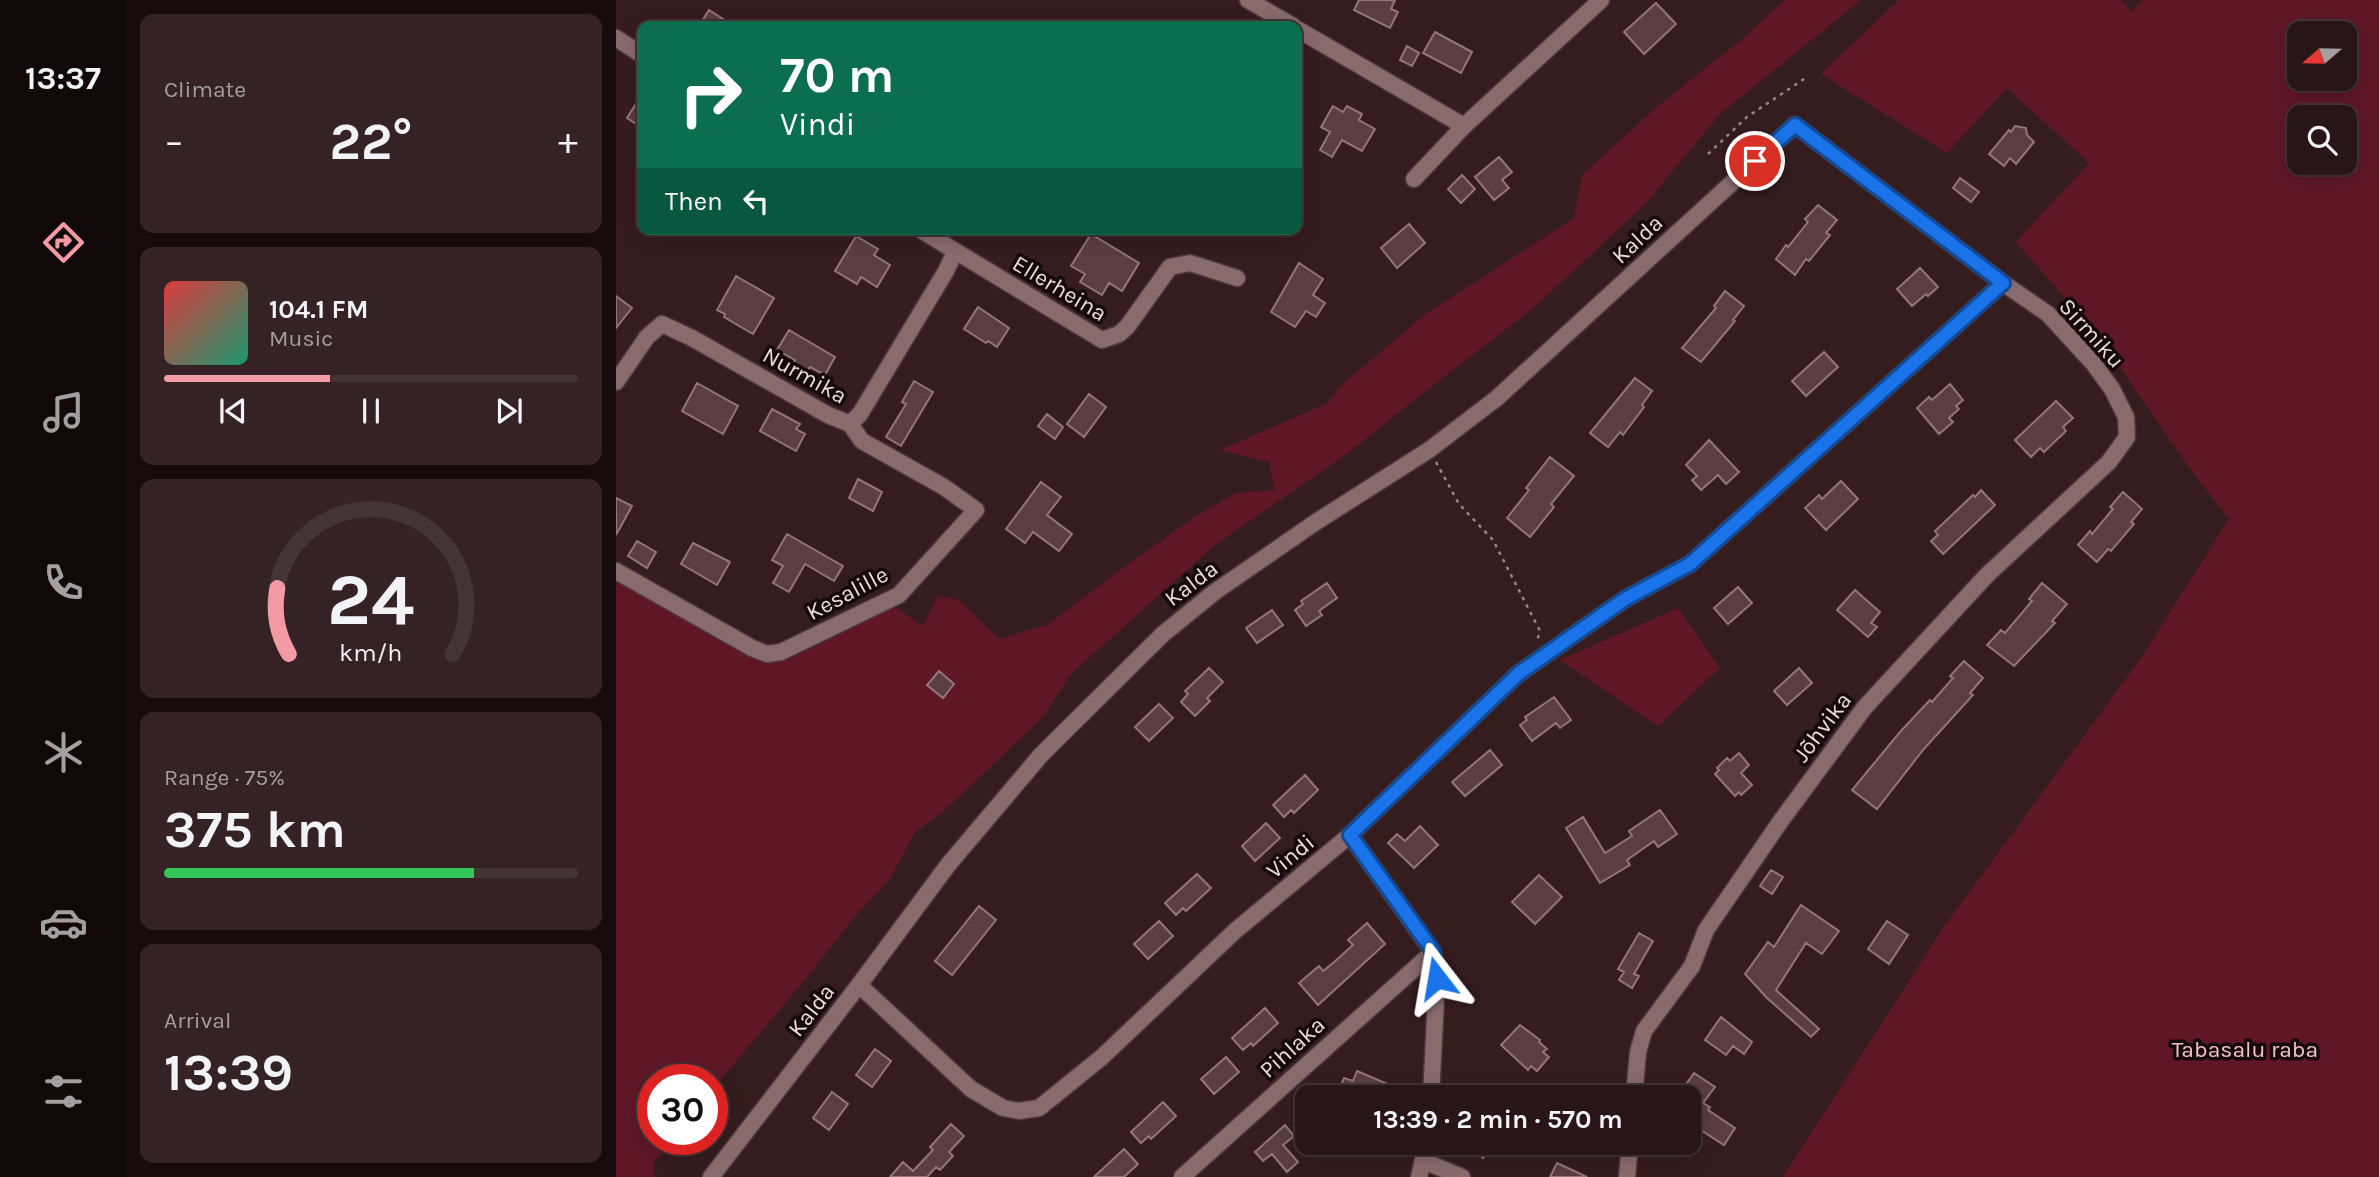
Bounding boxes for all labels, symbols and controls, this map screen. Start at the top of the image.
north arrow [2287,21,2357,91]
map controls [2287,21,2357,175]
text: 70 m [780,47,894,104]
icon: right [665,49,756,140]
text: 13:37 [25,60,101,97]
text: Climate [164,76,246,103]
button: search [2287,105,2357,175]
text: Vindi [780,106,855,143]
text: 22° [329,111,413,172]
text: − [164,119,184,164]
text: + [558,119,578,164]
pin [1725,131,1785,191]
icon: arrive [1736,142,1774,180]
icon: left [737,182,775,220]
text: Then [665,186,723,217]
street label: Kalda [1606,209,1668,269]
icon: directions [39,218,88,267]
street label: Ellerheina [1008,250,1112,327]
street label: Sirmiku [2053,293,2130,374]
text: 104.1 FM [269,294,369,325]
text: Music [269,325,333,352]
street label: Nurmika [758,341,852,410]
icon: music [39,388,88,437]
icon: previous [214,392,252,430]
icon: pause [352,392,390,430]
icon: next [490,392,528,430]
street label: Kalda [1159,555,1223,612]
icon: phone [39,558,88,607]
text: 24 [327,558,415,643]
street label: Kesalille [802,561,893,626]
text: km/h [339,638,403,667]
street label: Jõhvika [1788,687,1857,767]
icon: climate [39,728,88,777]
text: Range · 75% [164,764,285,791]
text: 375 km [164,799,346,860]
street label: Vindi [1261,829,1320,884]
icon: car [39,898,88,947]
position arrow [1400,941,1474,1015]
street label: Kalda [782,979,840,1042]
text: Arrival [164,1007,231,1034]
street label: Pihlaka [1254,1011,1330,1084]
park label: Tabasalu raba [2172,1036,2318,1063]
text: 13:39 [164,1042,293,1103]
speed limit sign: 30 [637,1064,728,1155]
icon: filters [39,1067,88,1116]
text: 13:39 · 2 min · 570 m [1373,1104,1623,1135]

